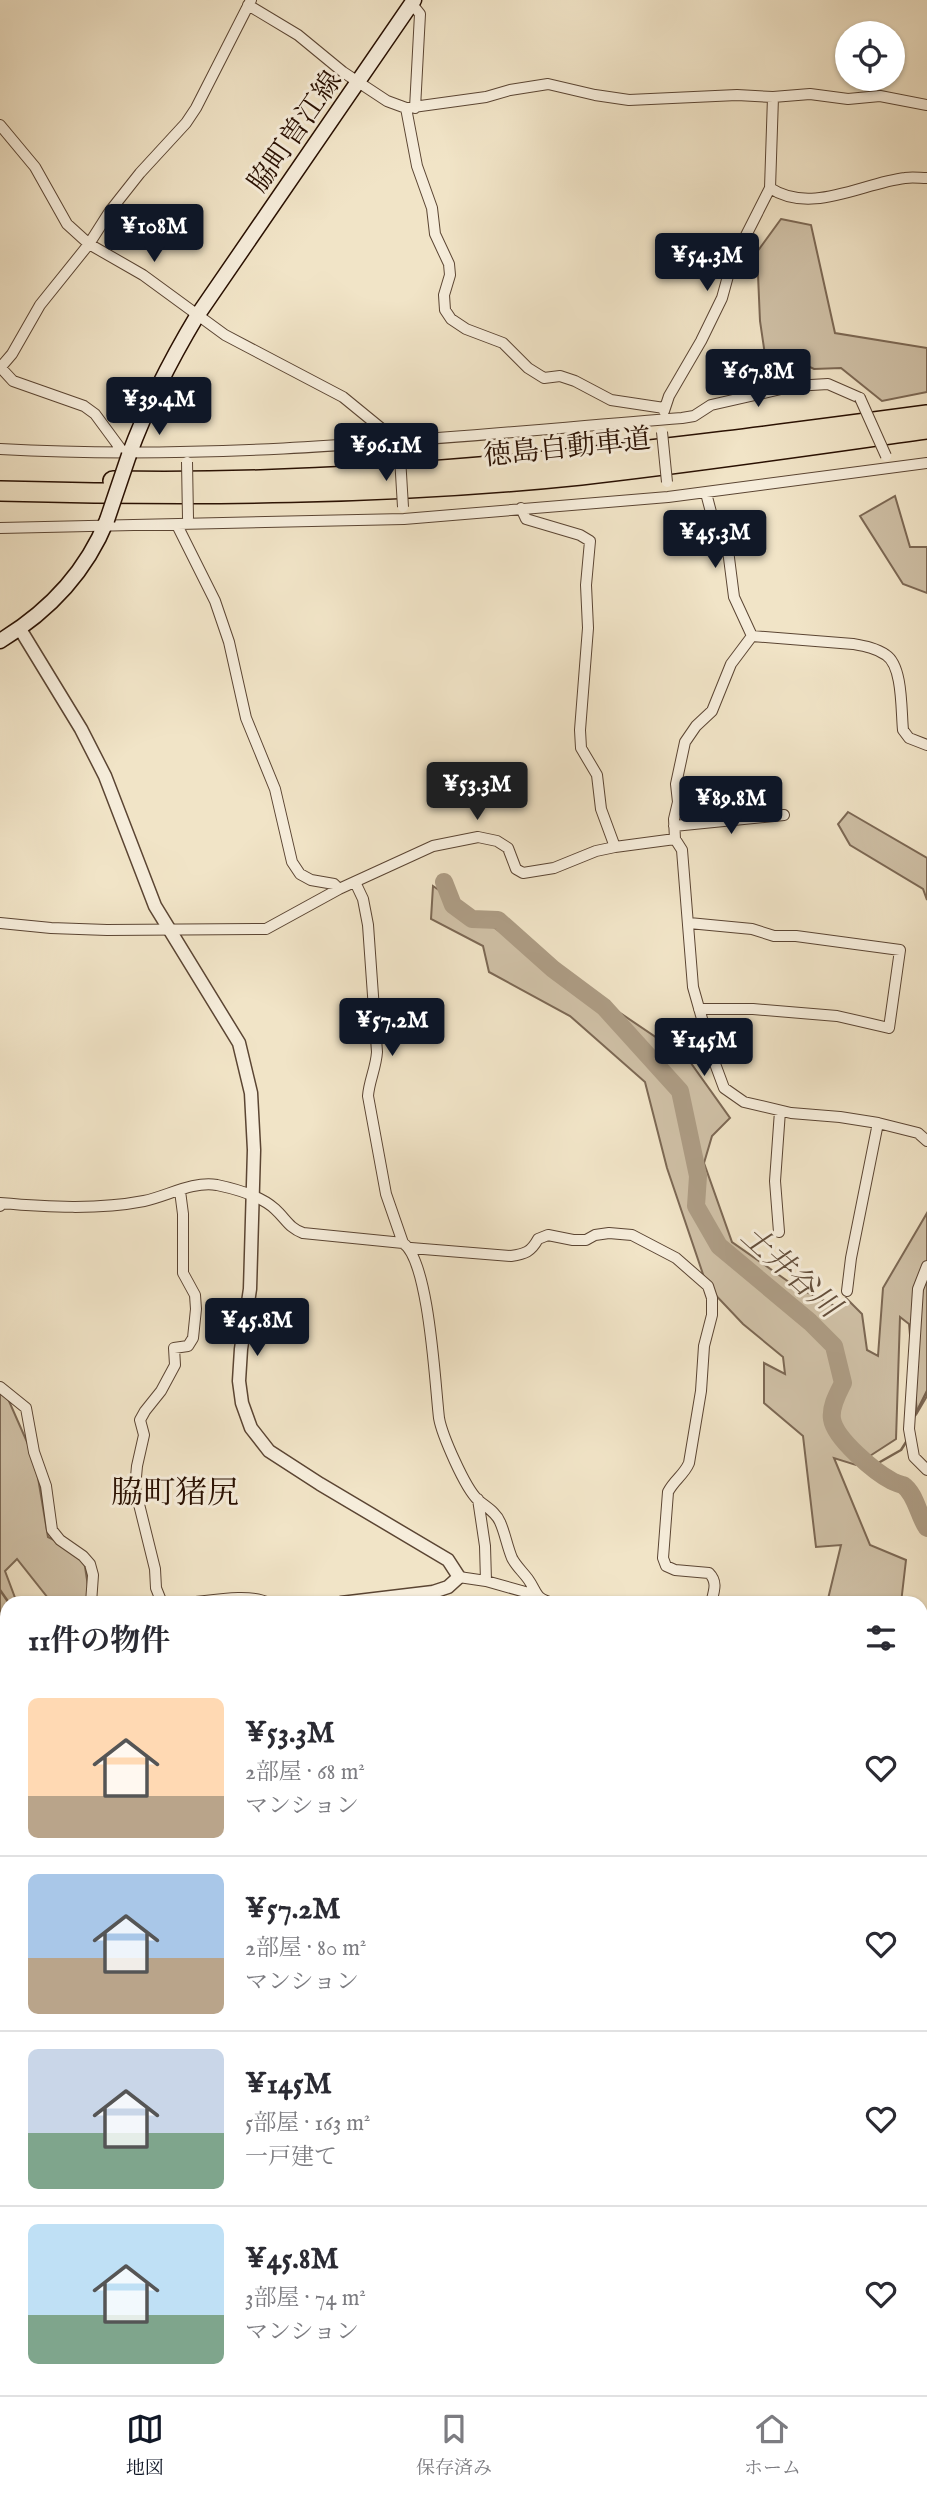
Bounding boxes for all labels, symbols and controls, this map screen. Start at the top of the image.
map controls [835,21,905,91]
button: locate [835,21,905,91]
street label: 脇町曽江線 [242,65,351,200]
pin: ¥108M [105,204,203,264]
text: ¥108M [120,212,188,241]
pin: ¥54.3M [650,233,764,293]
text: ¥54.3M [671,241,743,270]
pin: ¥67.8M [701,350,815,409]
text: ¥67.8M [722,357,794,386]
pin: ¥39.4M [102,378,216,437]
text: ¥39.4M [122,385,196,414]
street label: 徳島自動車道 [482,422,653,475]
pin: ¥96.1M [329,424,443,483]
text: ¥96.1M [350,431,422,460]
pin: ¥45.3M [658,510,772,570]
text: ¥45.3M [679,518,751,547]
pin: ¥53.3M [420,762,534,822]
text: ¥53.3M [443,770,511,799]
pin: ¥89.8M [674,776,788,836]
text: ¥89.8M [695,784,767,813]
pin: ¥57.2M [335,998,449,1058]
text: ¥57.2M [355,1006,429,1035]
pin: ¥145M [655,1018,753,1078]
text: ¥145M [671,1026,737,1055]
water label: 土井谷川 [732,1218,849,1329]
pin: ¥45.8M [200,1298,314,1358]
text: ¥45.8M [221,1306,293,1335]
district label: 脇町猪尻 [111,1474,239,1515]
icon: filters [862,1619,900,1657]
text: 11件の物件 [28,1623,170,1661]
text: ¥53.3M [245,1715,335,1753]
icon: home [84,1726,168,1810]
icon: heart [862,1749,900,1787]
text: 2部屋 · 68 m² [245,1758,365,1787]
text: マンション [245,1792,359,1821]
text: ¥57.2M [245,1891,341,1929]
icon: home [84,1902,168,1986]
icon: heart [862,1925,900,1963]
text: 2部屋 · 80 m² [245,1934,366,1963]
text: マンション [245,1968,359,1997]
text: ¥145M [245,2066,332,2104]
icon: home [84,2077,168,2161]
icon: heart [862,2100,900,2138]
text: 5部屋 · 163 m² [245,2109,371,2138]
text: 一戸建て [245,2143,337,2172]
text: ¥45.8M [245,2241,339,2279]
icon: home [84,2252,168,2336]
icon: heart [862,2275,900,2313]
text: 3部屋 · 74 m² [245,2284,366,2313]
text: マンション [245,2318,359,2347]
tab: 地図 [126,2410,164,2481]
tab: 保存済み [416,2410,492,2481]
tab: ホーム [744,2410,801,2481]

